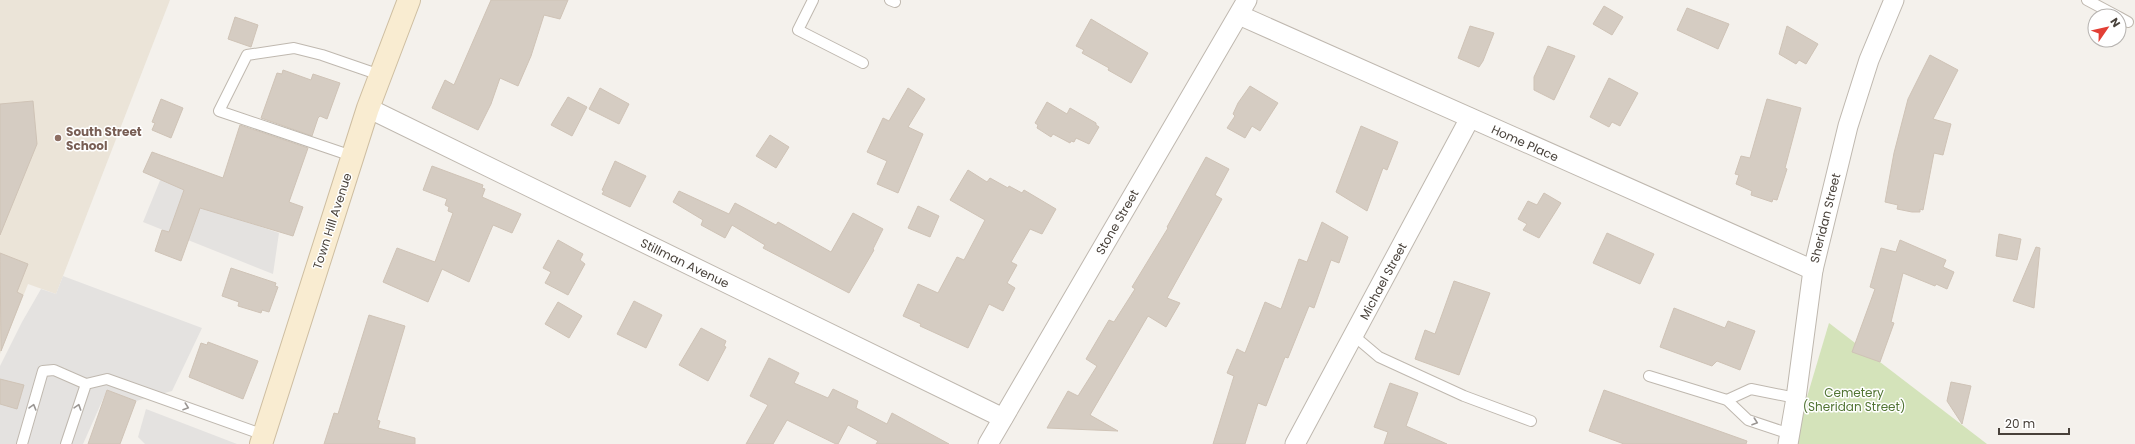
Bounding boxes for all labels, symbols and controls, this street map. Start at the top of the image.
north arrow [2087,8,2127,48]
text: N [2106,15,2124,30]
street label: Home Place [1489,121,1561,165]
place label: South Street School [66,123,142,154]
marker: South Street School [53,133,63,143]
street label: Town Hill Avenue [308,171,356,271]
street label: Sheridan Street [1806,171,1844,265]
street label: Stone Street [1091,186,1143,258]
street label: Stillman Avenue [638,234,732,292]
street label: Michael Street [1356,239,1410,323]
park label: Cemetery (Sheridan Street) [1803,384,1905,415]
one-way arrow [183,402,190,411]
one-way arrow [28,403,37,410]
one-way arrow [73,404,82,411]
scale bar [1999,410,2069,436]
text: 20 m [2005,415,2035,432]
one-way arrow [1752,417,1759,426]

